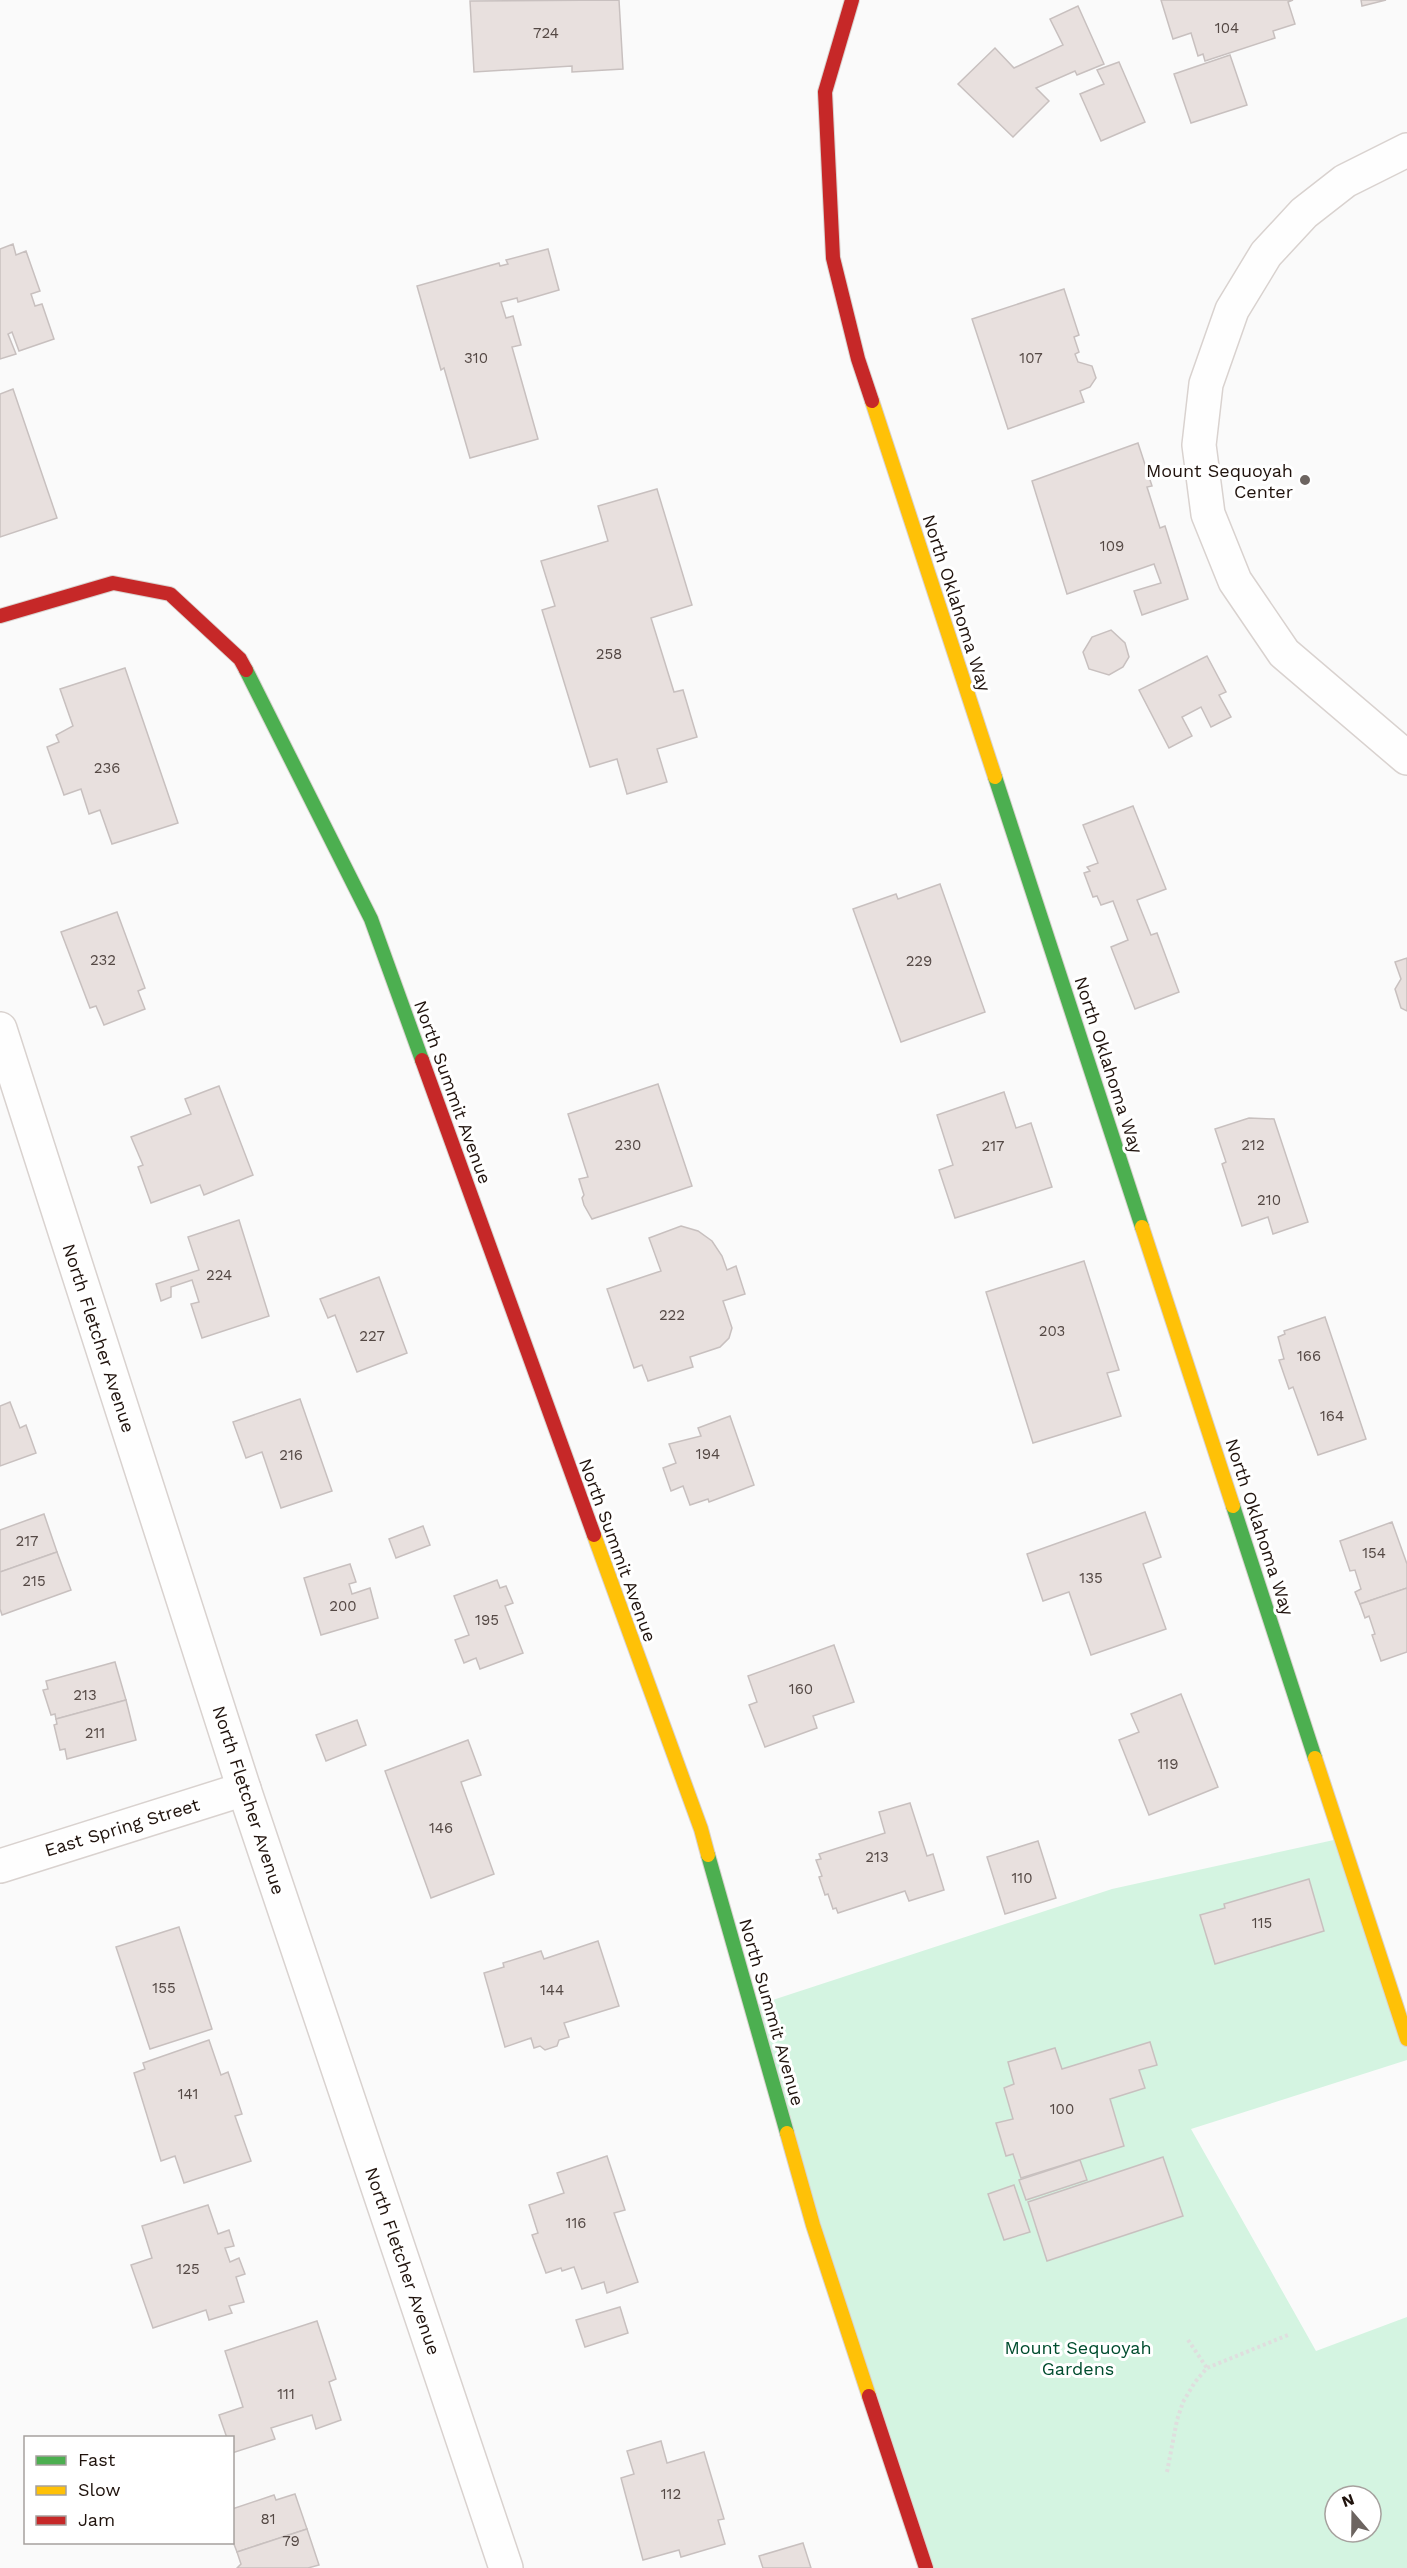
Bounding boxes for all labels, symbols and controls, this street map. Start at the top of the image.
house number: 104 [1215,19,1239,37]
house number: 724 [533,24,559,42]
house number: 310 [464,349,488,367]
house number: 107 [1019,349,1043,367]
place label: Mount Sequoyah Center [1146,460,1293,502]
marker: Mount Sequoyah Center [1298,473,1312,487]
street label: North Oklahoma Way [918,512,996,695]
house number: 109 [1100,537,1124,555]
house number: 258 [596,645,622,663]
house number: 236 [94,759,120,777]
house number: 232 [90,951,116,969]
house number: 229 [906,952,932,970]
street label: North Oklahoma Way [1070,974,1148,1157]
street label: North Summit Avenue [410,997,496,1187]
house number: 230 [615,1136,641,1154]
house number: 212 [1241,1136,1265,1154]
house number: 217 [981,1137,1005,1155]
house number: 210 [1257,1191,1281,1209]
street label: North Fletcher Avenue [59,1241,139,1435]
house number: 224 [206,1266,232,1284]
house number: 222 [659,1306,685,1324]
house number: 203 [1039,1322,1065,1340]
house number: 227 [359,1327,385,1345]
house number: 166 [1297,1347,1321,1365]
house number: 164 [1320,1407,1344,1425]
street label: North Oklahoma Way [1221,1436,1299,1619]
house number: 194 [696,1445,720,1463]
house number: 216 [279,1446,303,1464]
street label: North Summit Avenue [575,1455,661,1645]
house number: 217 [15,1532,39,1550]
house number: 154 [1362,1544,1386,1562]
house number: 135 [1079,1569,1103,1587]
house number: 215 [22,1572,46,1590]
house number: 200 [329,1597,357,1615]
house number: 195 [475,1611,499,1629]
house number: 160 [789,1680,813,1698]
house number: 213 [73,1686,97,1704]
street label: North Fletcher Avenue [209,1703,289,1897]
house number: 211 [85,1724,105,1742]
house number: 119 [1158,1755,1178,1773]
street label: East Spring Street [42,1793,202,1861]
house number: 146 [429,1819,453,1837]
house number: 213 [865,1848,889,1866]
house number: 110 [1011,1869,1033,1887]
house number: 115 [1252,1914,1272,1932]
street label: North Summit Avenue [735,1916,809,2108]
house number: 155 [152,1979,176,1997]
house number: 144 [540,1981,564,1999]
house number: 141 [178,2085,198,2103]
house number: 100 [1050,2100,1074,2118]
street label: North Fletcher Avenue [361,2164,445,2358]
house number: 116 [566,2214,586,2232]
house number: 125 [176,2260,200,2278]
park label: Mount Sequoyah Gardens [1004,2337,1152,2379]
house number: 111 [277,2385,295,2403]
legend [24,2436,234,2544]
text: Fast [78,2449,116,2470]
text: Slow [78,2479,121,2500]
north arrow [1323,2484,1383,2544]
house number: 112 [661,2485,681,2503]
text: N [1339,2489,1357,2511]
text: Jam [78,2509,115,2530]
house number: 81 [260,2510,276,2528]
house number: 79 [282,2532,300,2550]

